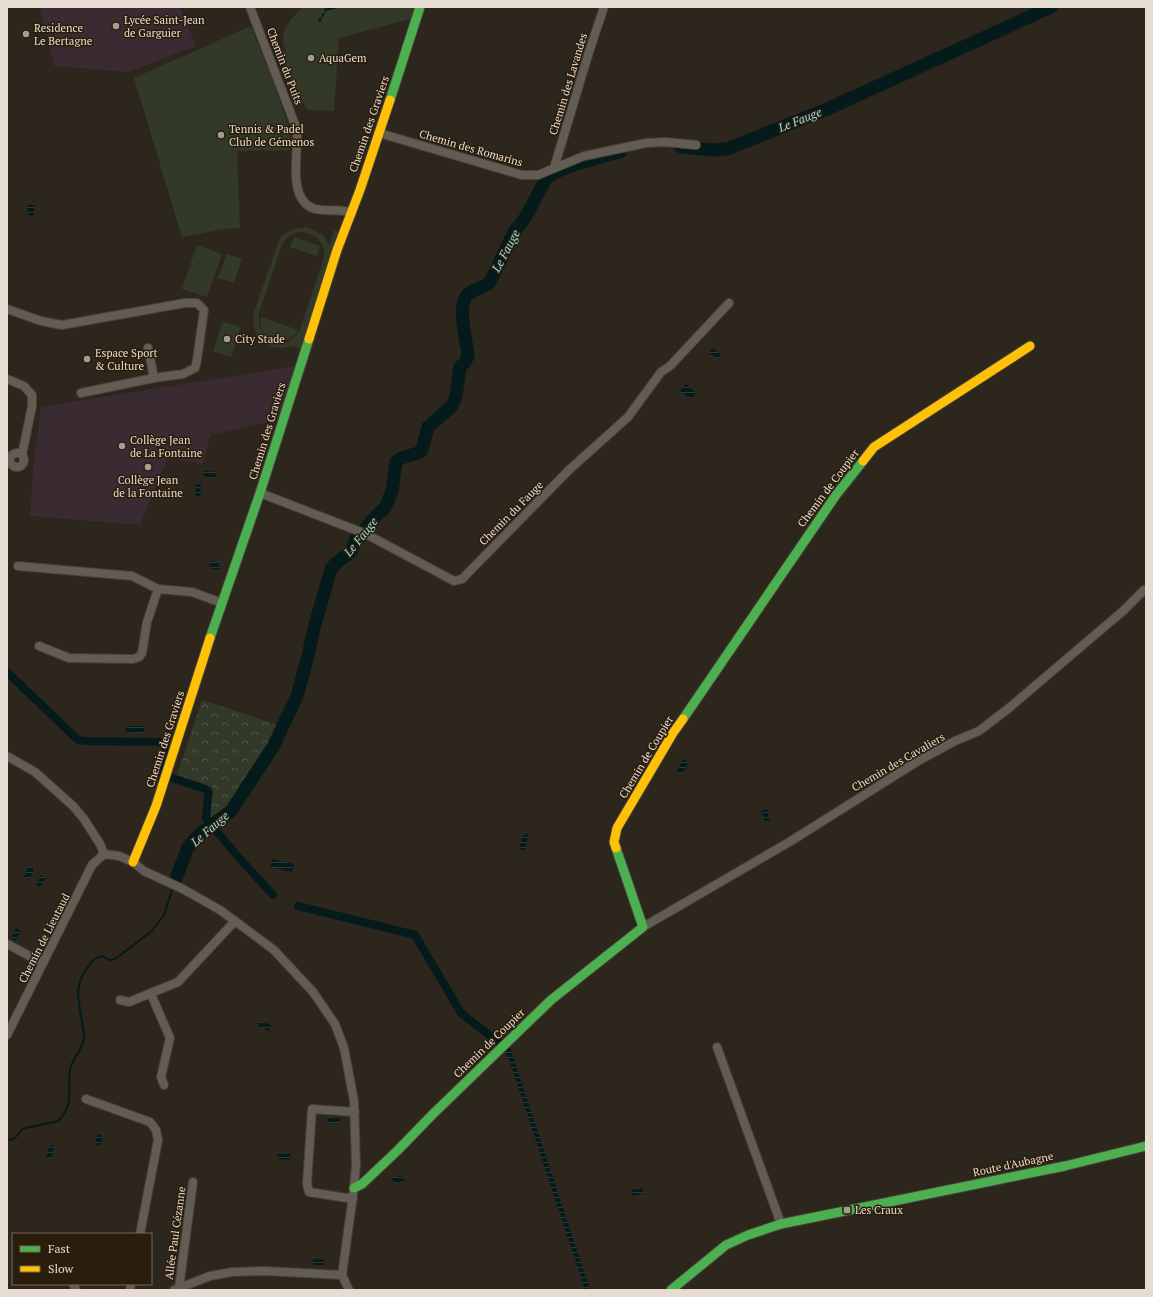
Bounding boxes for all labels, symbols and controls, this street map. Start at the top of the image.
place label: Lycée Saint-Jean de Garguier [124,13,205,40]
place label: Residence Le Bertagne [34,21,93,48]
marker: Lycée Saint-Jean de Garguier [111,21,121,31]
street label: Chemin du Puits [264,26,306,107]
marker: Residence Le Bertagne [21,29,31,39]
street label: Chemin des Lavandes [546,31,590,137]
place label: AquaGem [319,51,367,65]
marker: AquaGem [306,53,316,63]
street label: Chemin des Graviers [346,74,392,174]
water label: Le Fauge [775,104,824,135]
place label: Tennis & Padel Club de Gémenos [229,122,314,149]
street label: Chemin des Romarins [418,127,525,170]
marker: Tennis & Padel Club de Gémenos [216,130,226,140]
water label: Le Fauge [488,227,523,275]
place label: City Stade [235,332,285,346]
marker: City Stade [222,334,232,344]
place label: Espace Sport & Culture [95,346,158,373]
marker: Espace Sport & Culture [82,354,92,364]
street label: Chemin des Graviers [246,380,289,481]
place label: Collège Jean de La Fontaine [130,433,203,460]
marker: Collège Jean de La Fontaine [117,441,127,451]
street label: Chemin de Coupier [794,446,862,530]
marker: Collège Jean de la Fontaine [143,462,153,472]
place label: Collège Jean de la Fontaine [113,473,183,500]
street label: Chemin du Fauge [476,478,546,548]
water label: Le Fauge [340,514,381,560]
street label: Chemin des Graviers [143,689,187,789]
street label: Chemin de Coupier [616,712,677,801]
street label: Chemin des Cavaliers [849,730,947,794]
water label: Le Fauge [187,808,232,850]
street label: Chemin de Lieutaud [15,891,73,985]
street label: Chemin de Coupier [450,1005,528,1081]
street label: Route d'Aubagne [971,1149,1055,1179]
street label: Allée Paul Cézanne [162,1185,189,1281]
place label: Les Craux [855,1203,903,1217]
marker: Les Craux [842,1205,852,1215]
legend [12,1233,152,1285]
text: Fast [48,1241,71,1256]
text: Slow [48,1261,74,1276]

